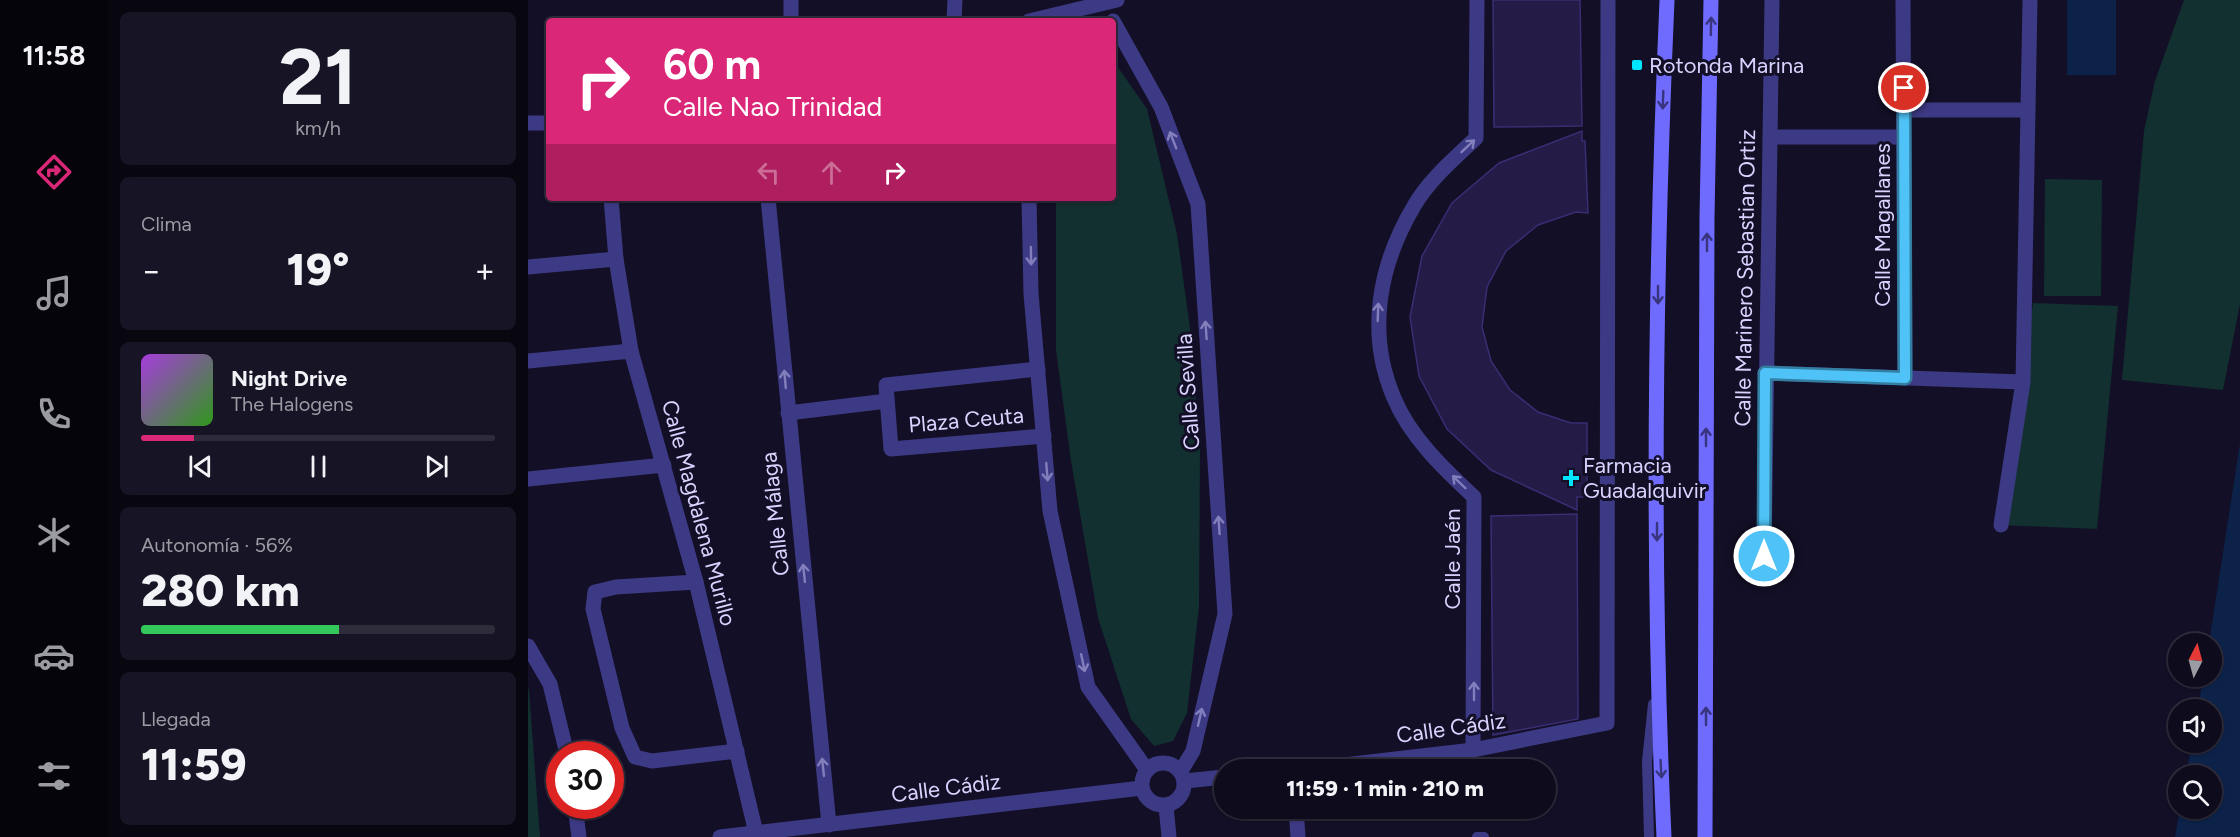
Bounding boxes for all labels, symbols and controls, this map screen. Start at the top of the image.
one-way arrow [1705,16,1716,36]
text: 21 [279,30,357,124]
text: 11:58 [22,39,86,72]
text: 60 m [663,39,761,90]
icon: right [564,42,642,120]
place label: Rotonda Marina [1649,52,1804,79]
marker: Rotonda Marina [1630,58,1644,72]
pin [1878,62,1929,113]
icon: arrive [1887,71,1920,104]
text: Calle Nao Trinidad [663,90,882,123]
one-way arrow [1657,90,1668,110]
text: km/h [295,116,341,140]
street label: Calle Marinero Sebastian Ortiz [1729,129,1761,427]
one-way arrow [1167,131,1178,150]
one-way arrow [1461,138,1476,153]
street label: Calle Magallanes [1869,143,1896,307]
icon: directions [33,151,75,193]
icon: left [752,156,785,189]
icon: ahead [815,156,848,189]
icon: right [878,156,911,189]
text: Clima [141,212,192,236]
one-way arrow [1701,232,1713,252]
text: 19° [287,242,349,296]
one-way arrow [1025,246,1036,266]
text: − [141,251,162,290]
text: + [474,251,495,290]
icon: music [33,272,75,314]
one-way arrow [1652,285,1664,305]
one-way arrow [1373,303,1384,323]
one-way arrow [1201,321,1212,341]
street label: Calle Sevilla [1170,333,1206,451]
text: Night Drive [231,365,347,392]
one-way arrow [779,369,790,389]
text: The Halogens [231,392,353,416]
icon: phone [33,393,75,435]
street label: Calle Magdalena Murillo [656,397,742,629]
street label: Plaza Ceuta [907,402,1025,438]
one-way arrow [1700,427,1712,447]
icon: previous [184,450,217,483]
icon: pause [302,450,335,483]
icon: next [420,450,453,483]
street label: Calle Málaga [755,451,795,577]
place label: Farmacia Guadalquivir [1583,452,1707,504]
one-way arrow [1042,461,1053,481]
marker: Farmacia Guadalquivir [1564,471,1578,485]
one-way arrow [1451,475,1466,489]
street label: Calle Jaén [1439,508,1466,610]
icon: climate [33,514,75,556]
one-way arrow [1213,516,1224,535]
one-way arrow [1651,522,1663,542]
position arrow [1732,524,1796,588]
text: Autonomía · 56% [141,533,293,557]
text: 280 km [141,563,300,617]
one-way arrow [798,563,809,583]
north arrow [2168,633,2222,687]
map controls [2168,633,2222,819]
icon: car [33,635,75,677]
one-way arrow [1078,653,1089,672]
one-way arrow [1468,682,1479,702]
button: sound [2168,699,2222,753]
one-way arrow [1700,706,1712,726]
text: Llegada [141,707,211,731]
street label: Calle Cádiz [1395,707,1507,749]
one-way arrow [1195,708,1206,727]
text: 11:59 [141,737,247,791]
speed limit sign: 30 [546,741,624,819]
icon: filters [33,755,75,797]
one-way arrow [817,757,828,777]
one-way arrow [1655,759,1666,779]
button: search [2168,765,2222,819]
street label: Calle Cádiz [890,768,1002,808]
text: 11:59 · 1 min · 210 m [1286,775,1484,802]

